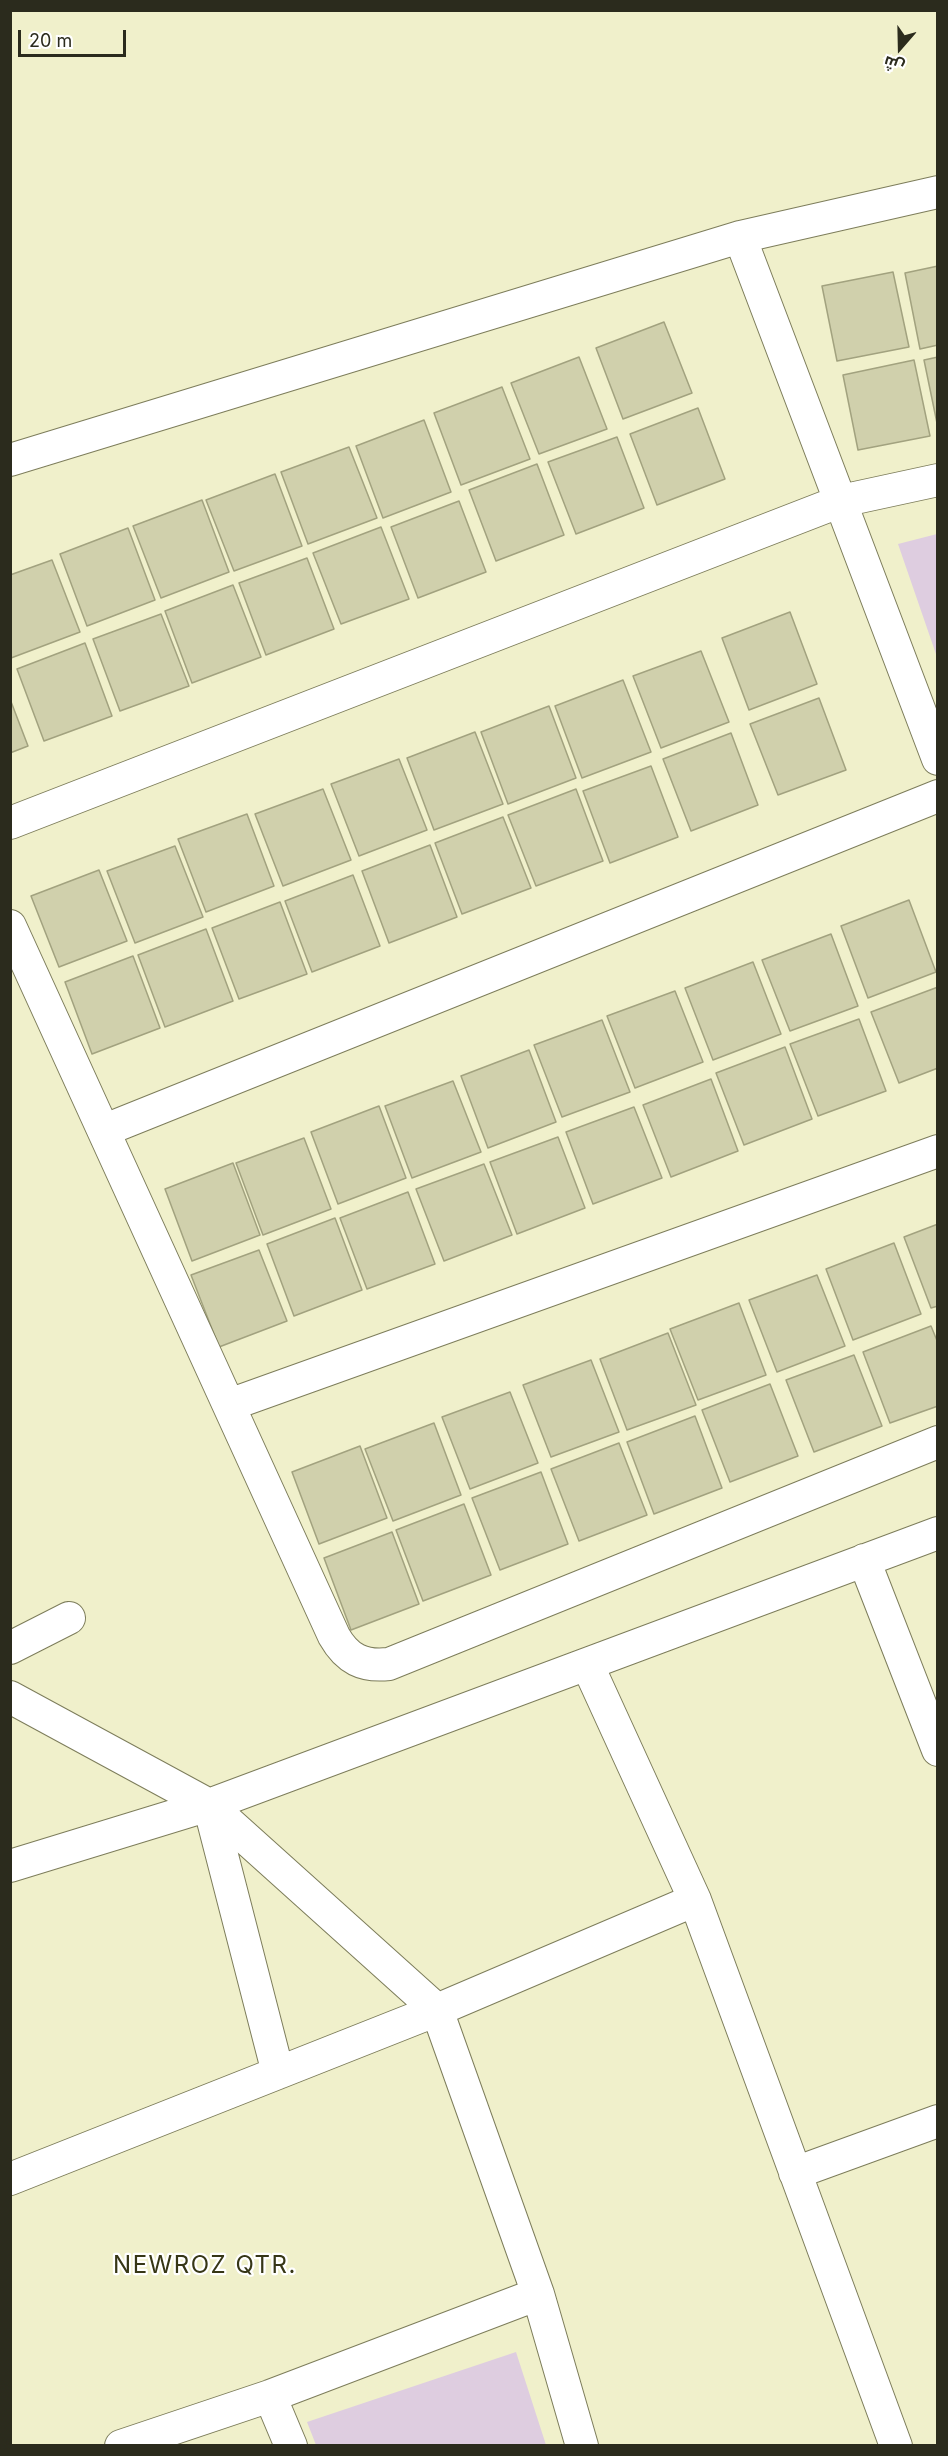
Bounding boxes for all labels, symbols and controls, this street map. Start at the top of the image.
scale bar [21,18,129,56]
north arrow [870,18,930,78]
text: 20 m [29,30,72,51]
text: ش [881,52,907,78]
district label: NEWROZ QTR. [113,2252,297,2280]

